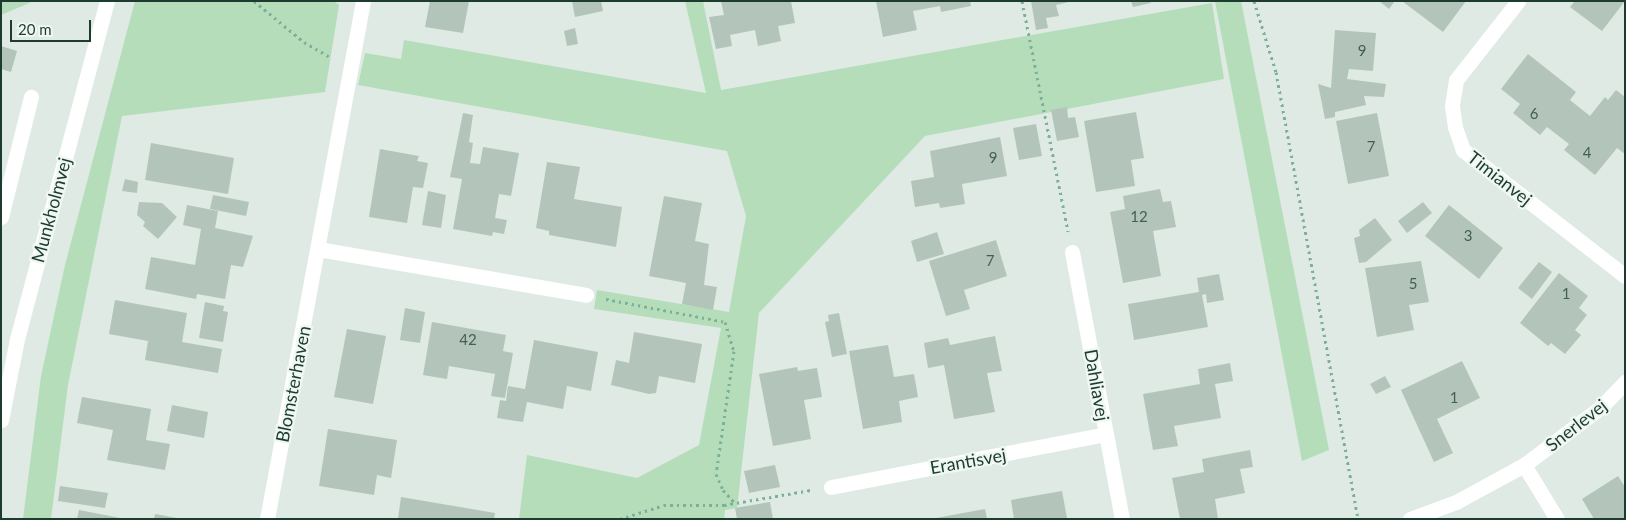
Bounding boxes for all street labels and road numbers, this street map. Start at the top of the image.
street label: Timianvej [1464,146,1536,210]
street label: Munkholmvej [27,155,75,265]
street label: Blomsterhaven [271,324,315,444]
street label: Dahliavej [1080,347,1114,423]
street label: Snerlevej [1541,394,1611,456]
street label: Erantisvej [928,444,1008,478]

